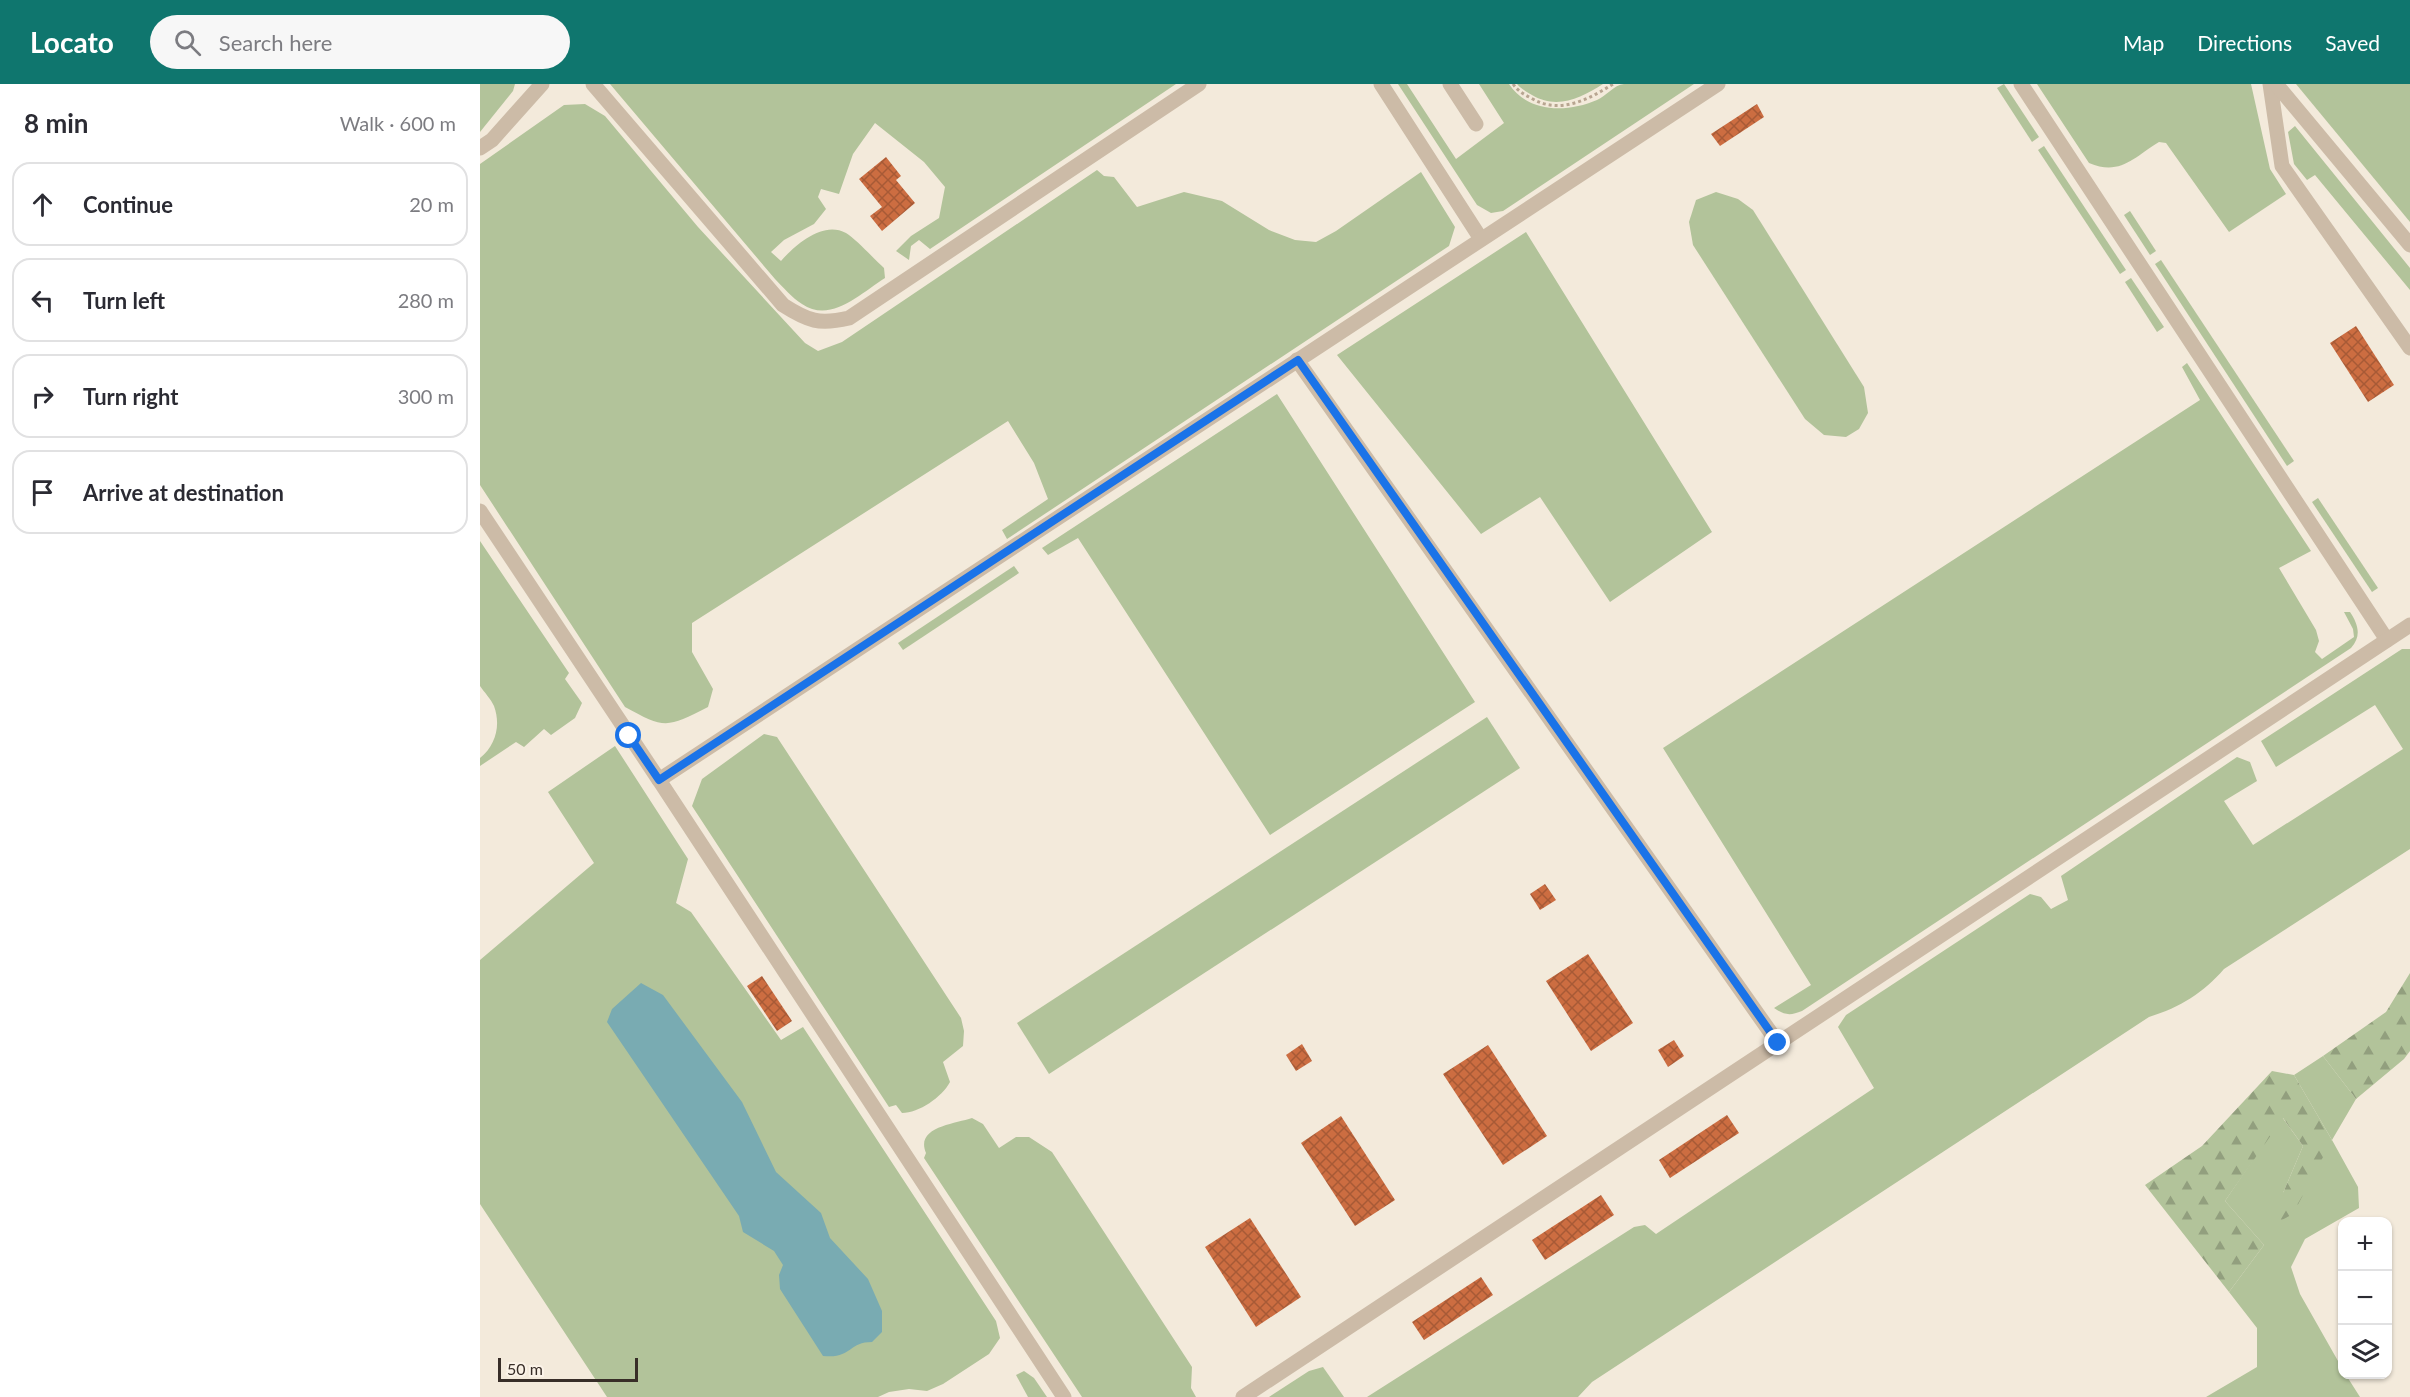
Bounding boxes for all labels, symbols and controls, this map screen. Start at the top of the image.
search box [150,15,570,69]
text: Locato [30,25,114,59]
icon: search [171,26,204,59]
text: Search here [219,29,332,56]
text: Map [2123,30,2164,55]
text: Directions [2197,30,2292,55]
text: Saved [2325,30,2380,55]
text: 8 min [24,107,88,139]
text: Walk · 600 m [340,111,456,135]
icon: ahead [26,188,59,221]
text: Continue [83,191,173,218]
text: 20 m [409,192,454,216]
icon: left [26,284,59,317]
text: Turn left [83,287,165,314]
text: 280 m [398,288,454,312]
icon: right [26,380,59,413]
text: Turn right [83,383,178,410]
text: 300 m [398,384,454,408]
icon: arrive [26,476,59,509]
text: Arrive at destination [83,479,284,506]
route start [615,722,641,748]
route end [1764,1029,1790,1055]
map controls [2338,1217,2392,1379]
button: + [2338,1217,2392,1271]
button: − [2338,1271,2392,1325]
button: layers [2338,1325,2392,1379]
scale bar [498,1355,638,1382]
text: 50 m [507,1359,543,1378]

